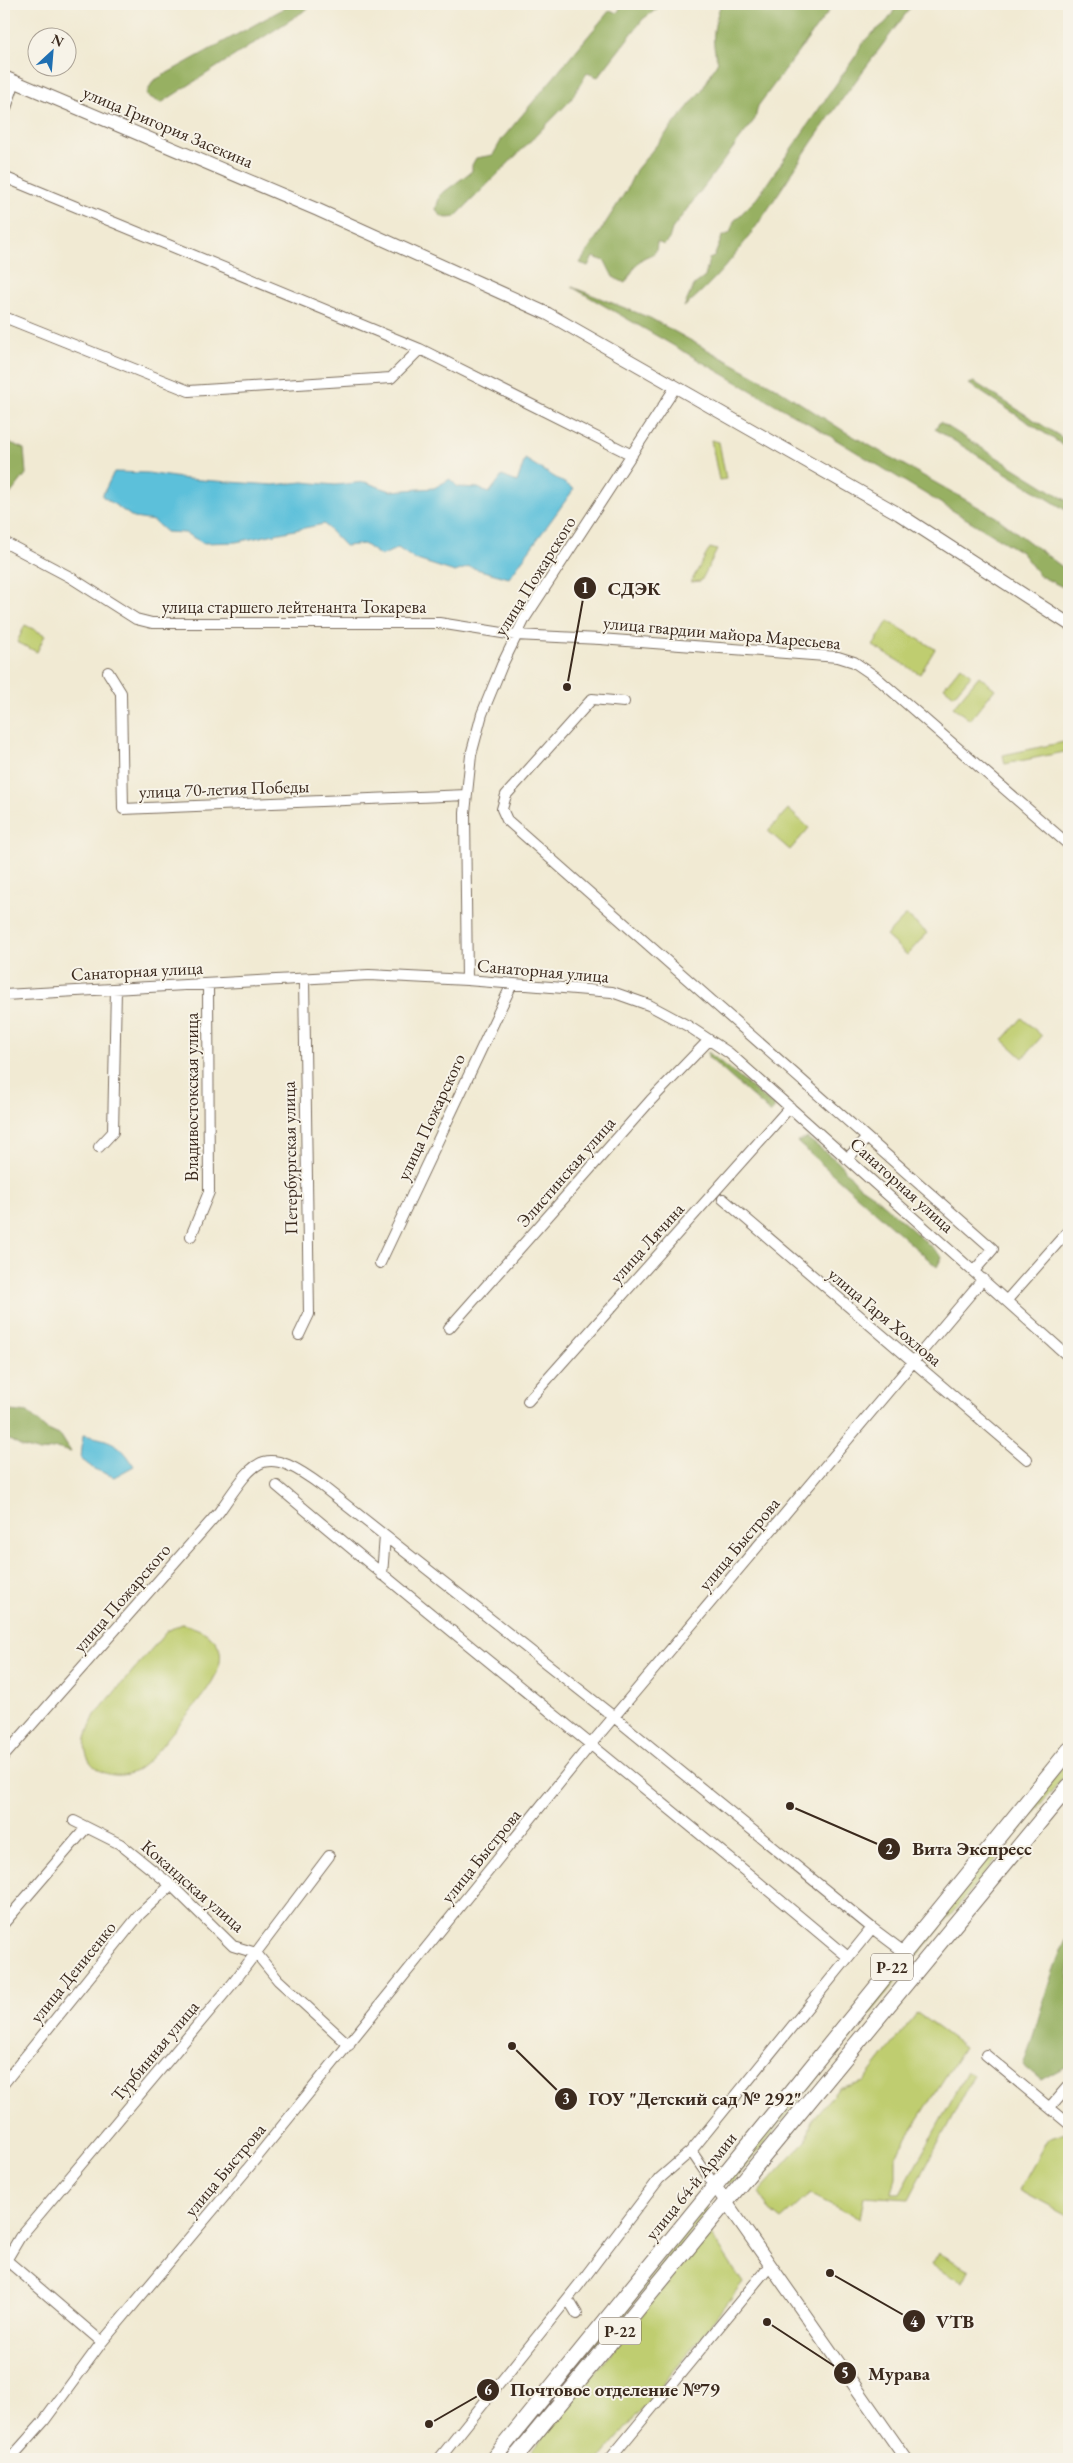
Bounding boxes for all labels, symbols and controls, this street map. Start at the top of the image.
north arrow [28,28,78,78]
text: N [49,30,67,51]
street label: улица Григория Засекина [80,80,258,173]
street label: улица Пожарского [488,511,581,640]
callout: СДЭК [573,571,670,605]
text: СДЭК [608,576,661,601]
text: 1 [581,578,589,597]
street label: улица старшего лейтенанта Токарева [162,595,427,618]
street label: улица гвардии майора Маресьева [602,611,843,654]
street label: улица 70-летия Победы [138,774,310,803]
street label: Санаторная улица [476,953,611,988]
street label: Санаторная улица [70,956,204,985]
street label: Владивостокская улица [180,1012,203,1181]
street label: улица Пожарского [391,1050,470,1184]
street label: Петербургская улица [277,1080,302,1235]
street label: Элистинская улица [511,1111,621,1232]
street label: Санаторная улица [845,1132,960,1238]
street label: улица Лячина [604,1197,689,1288]
street label: улица Гаря Хохлова [824,1262,948,1372]
street label: улица Быстрова [693,1492,785,1595]
street label: улица Пожарского [68,1538,175,1657]
street label: улица Быстрова [435,1803,526,1908]
callout: Вита Экспресс [877,1832,1042,1866]
street label: Кокандская улица [137,1834,250,1937]
text: Вита Экспресс [912,1836,1032,1861]
text: 2 [885,1839,893,1858]
street label: улица Денисенко [24,1916,121,2027]
road number: Р-22 [871,1954,913,1980]
street label: Турбинная улица [106,1995,204,2106]
callout: ГОУ "Детский сад № 292" [554,2082,812,2116]
text: ГОУ "Детский сад № 292" [588,2086,802,2111]
text: 3 [562,2089,570,2108]
street label: улица Быстрова [179,2118,271,2221]
street label: улица 64-й Армии [640,2126,742,2245]
callout: VTB [901,2304,985,2338]
text: VTB [936,2309,974,2334]
text: 4 [910,2312,919,2331]
road number: Р-22 [599,2318,641,2344]
callout: Мурава [833,2356,940,2390]
text: Мурава [868,2361,931,2386]
text: 5 [841,2363,849,2382]
callout: Почтовое отделение №79 [475,2373,730,2407]
text: Почтовое отделение №79 [510,2377,720,2402]
text: 6 [484,2380,492,2399]

